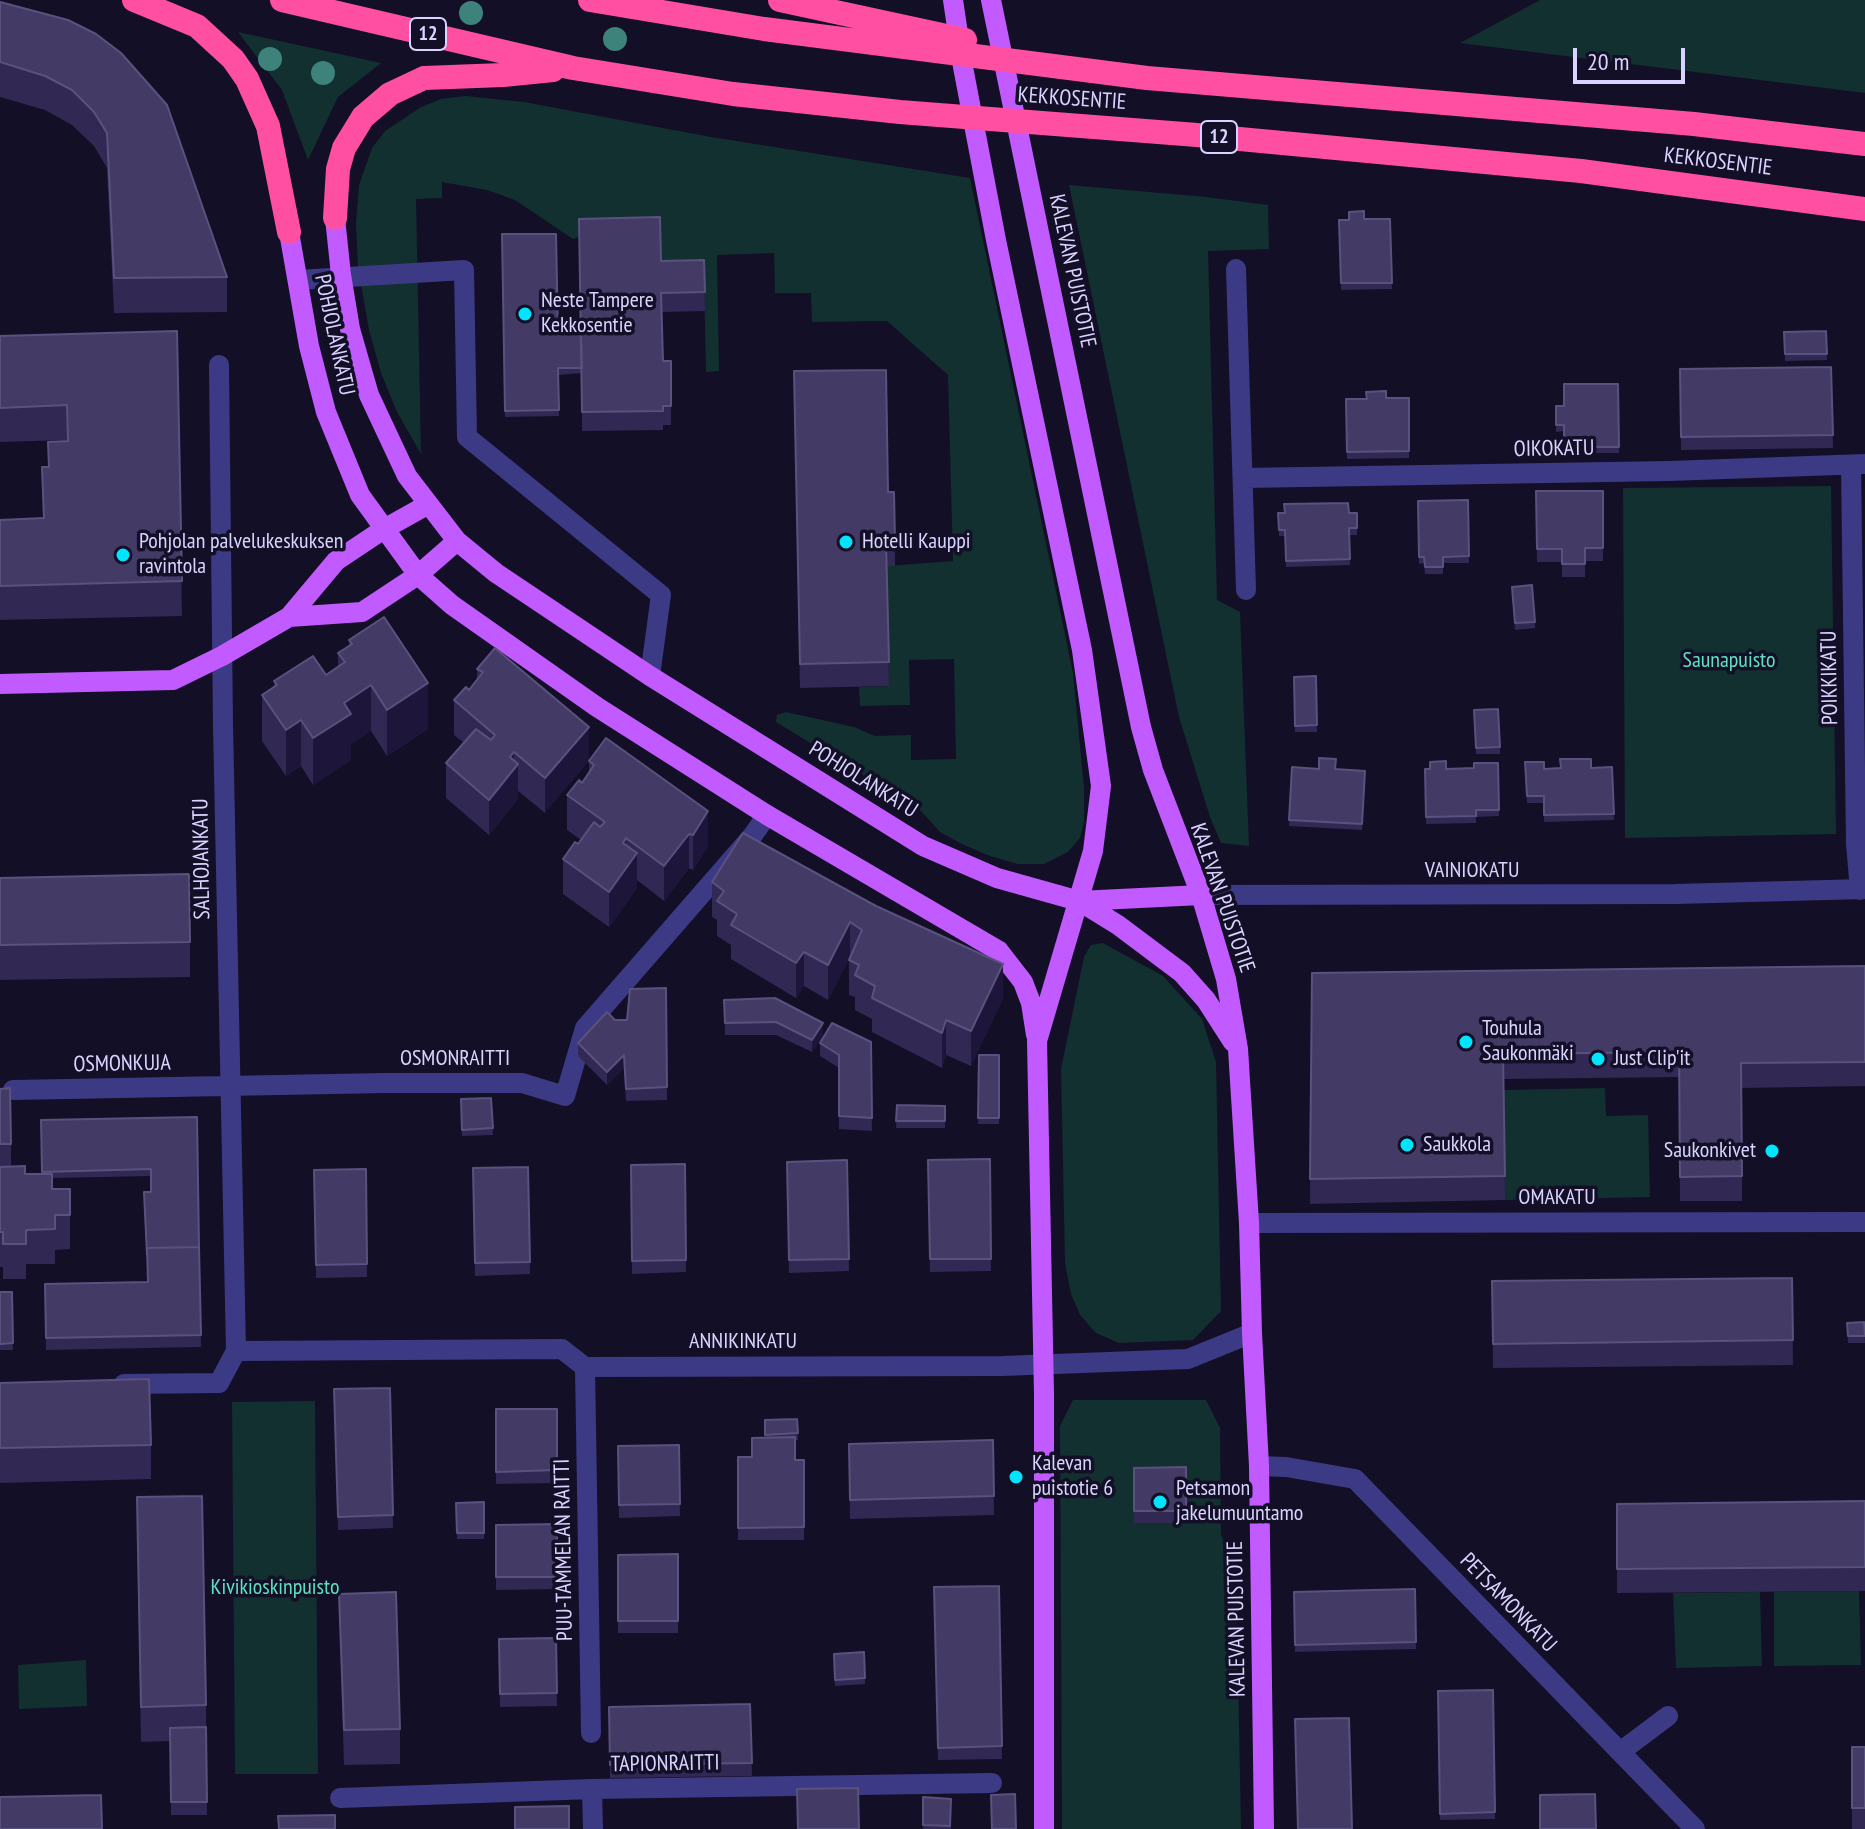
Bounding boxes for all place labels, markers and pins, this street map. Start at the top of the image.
place label: Neste Tampere Kekkosentie [541,288,654,340]
marker: Neste Tampere Kekkosentie [516,305,534,323]
place label: Pohjolan palvelukeskuksen ravintola [139,529,343,580]
place label: Hotelli Kauppi [862,529,971,555]
marker: Hotelli Kauppi [837,533,855,551]
marker: Pohjolan palvelukeskuksen ravintola [114,546,132,564]
place label: Touhula Saukonmäki [1482,1016,1574,1068]
marker: Touhula Saukonmäki [1457,1033,1475,1051]
place label: Just Clip'it [1614,1046,1690,1072]
marker: Just Clip'it [1589,1050,1607,1068]
place label: Saukkola [1423,1132,1491,1158]
marker: Saukkola [1398,1136,1416,1154]
place label: Saukonkivet [1664,1138,1756,1164]
marker: Saukonkivet [1763,1142,1781,1160]
place label: Kalevan puistotie 6 [1032,1451,1113,1502]
marker: Kalevan puistotie 6 [1007,1468,1025,1486]
place label: Petsamon jakelumuuntamo [1176,1476,1303,1528]
marker: Petsamon jakelumuuntamo [1151,1493,1169,1511]

